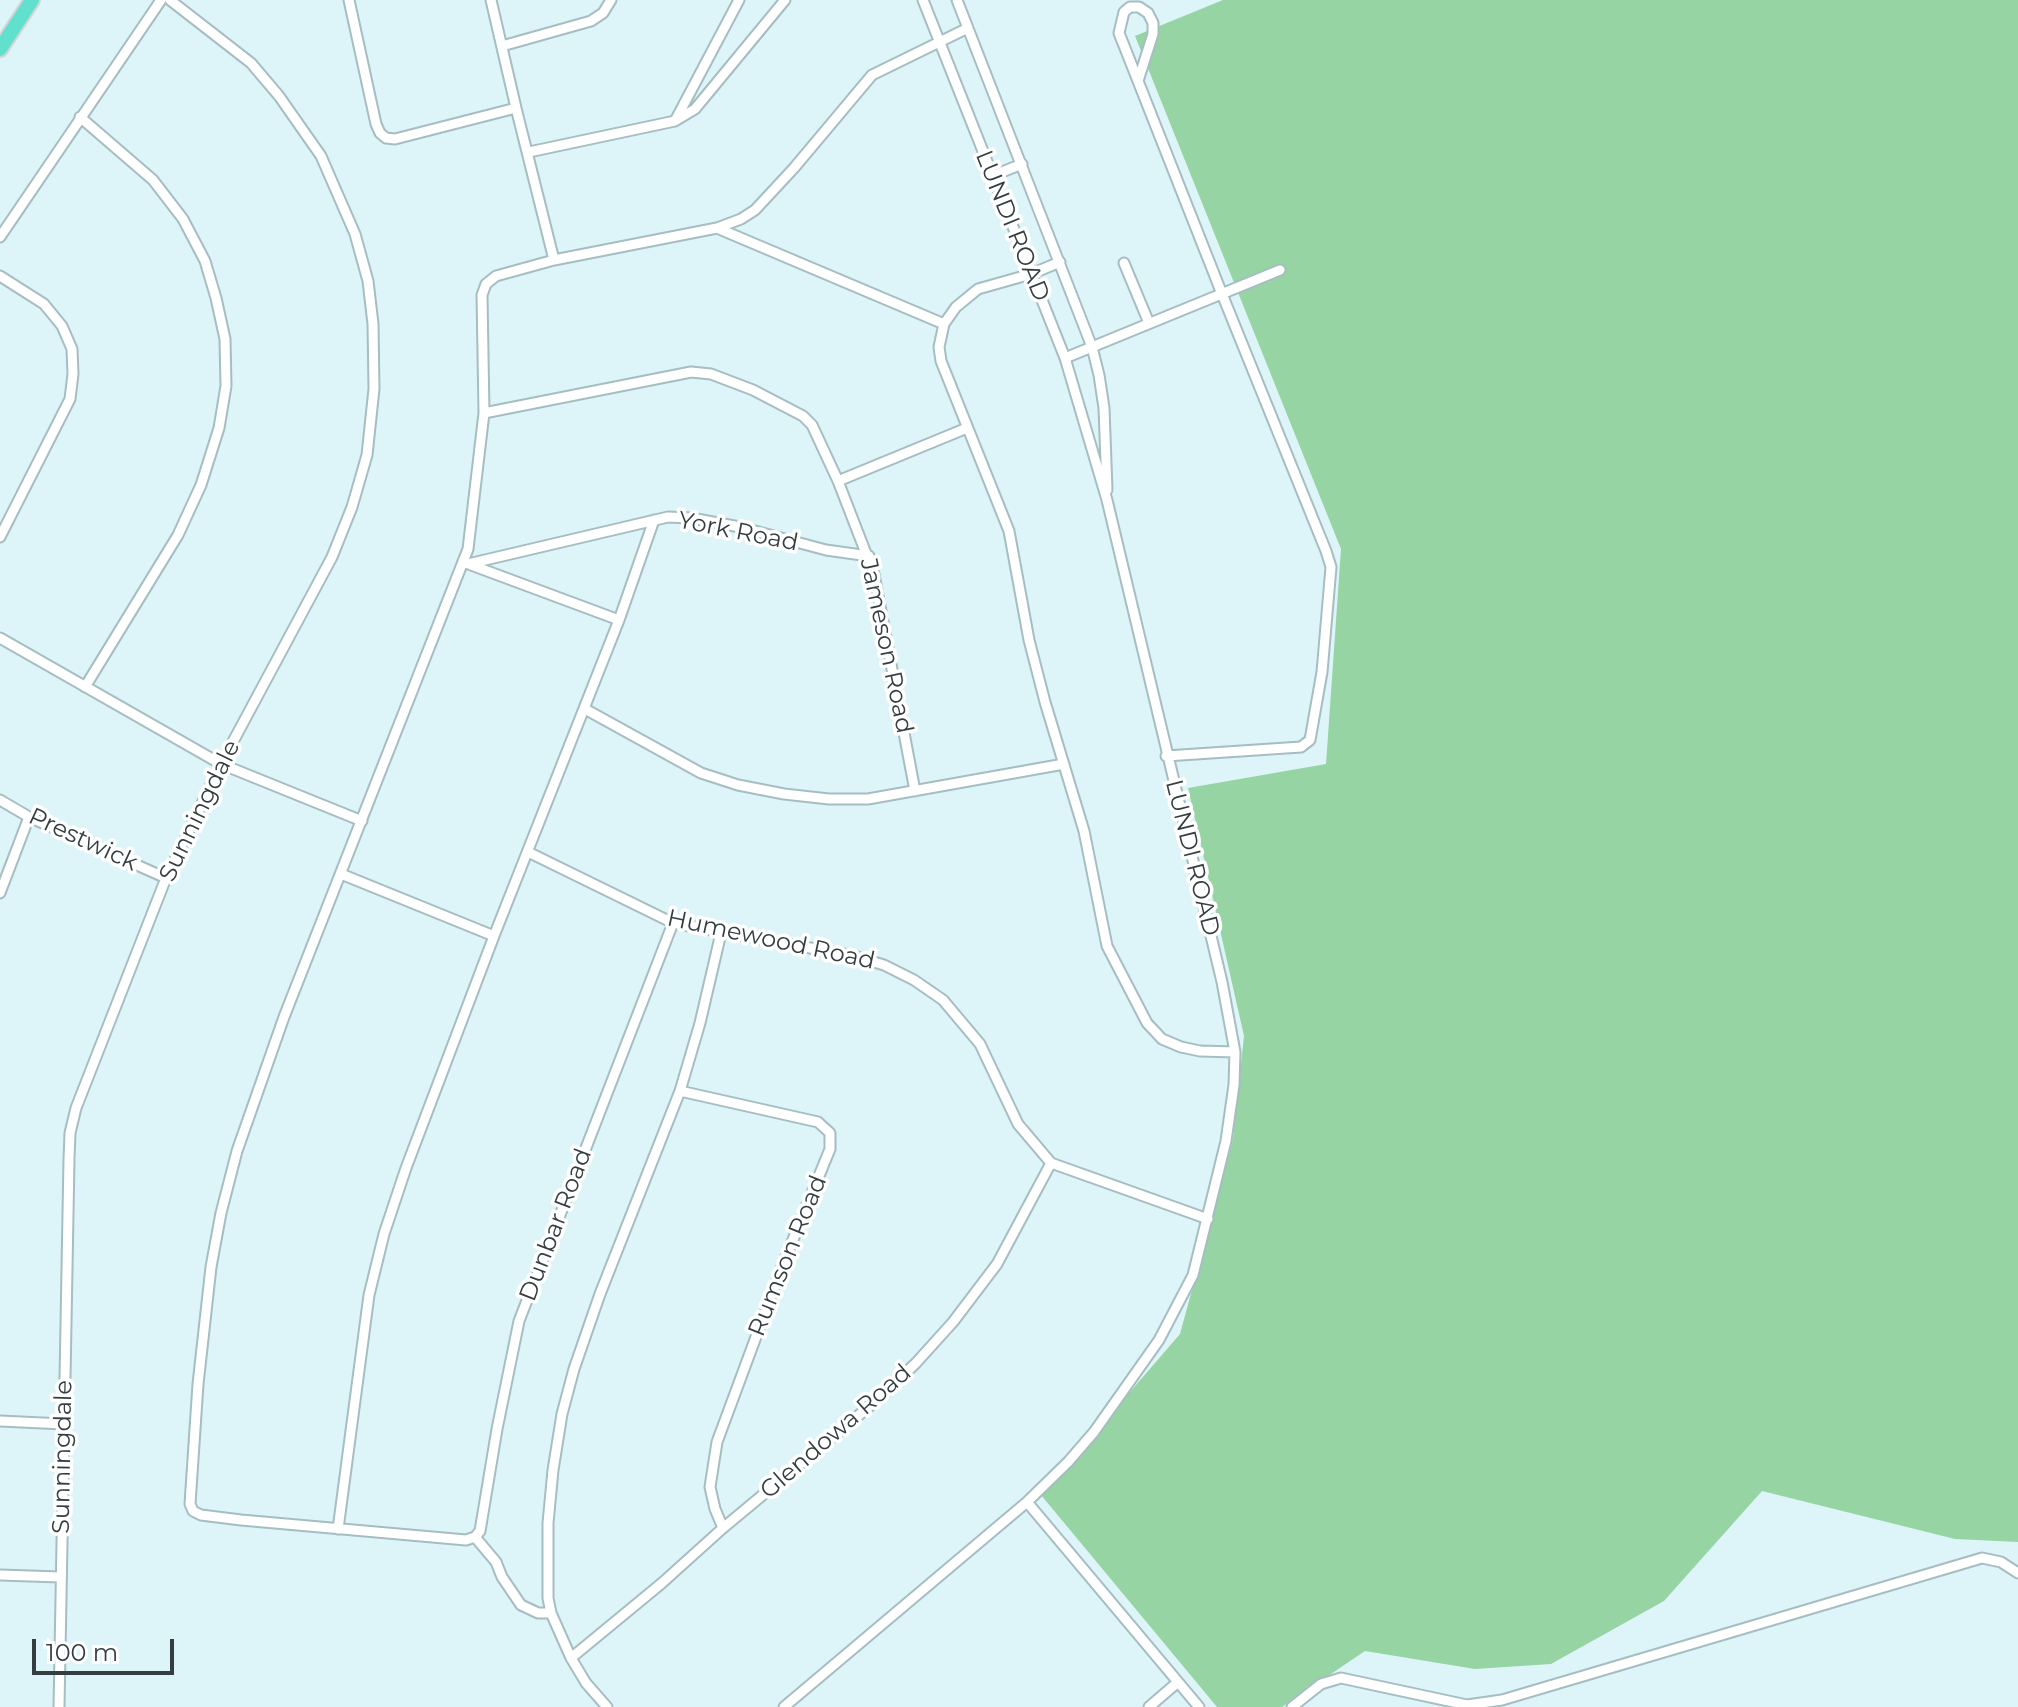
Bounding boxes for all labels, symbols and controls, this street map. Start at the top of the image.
street label: LUNDI ROAD [969,146,1055,306]
street label: York Road [676,506,800,558]
street label: Jameson Road [853,556,919,736]
street label: Sunningdale [153,736,247,886]
street label: LUNDI ROAD [1159,777,1225,939]
street label: Prestwick [24,802,142,878]
street label: Humewood Road [665,904,877,976]
street label: Dunbar Road [514,1145,598,1305]
street label: Rumson Road [743,1171,833,1341]
street label: Glendowa Road [755,1359,917,1505]
street label: Sunningdale [47,1380,79,1534]
scale bar [36,1623,178,1673]
text: 100 m [46,1638,118,1667]

